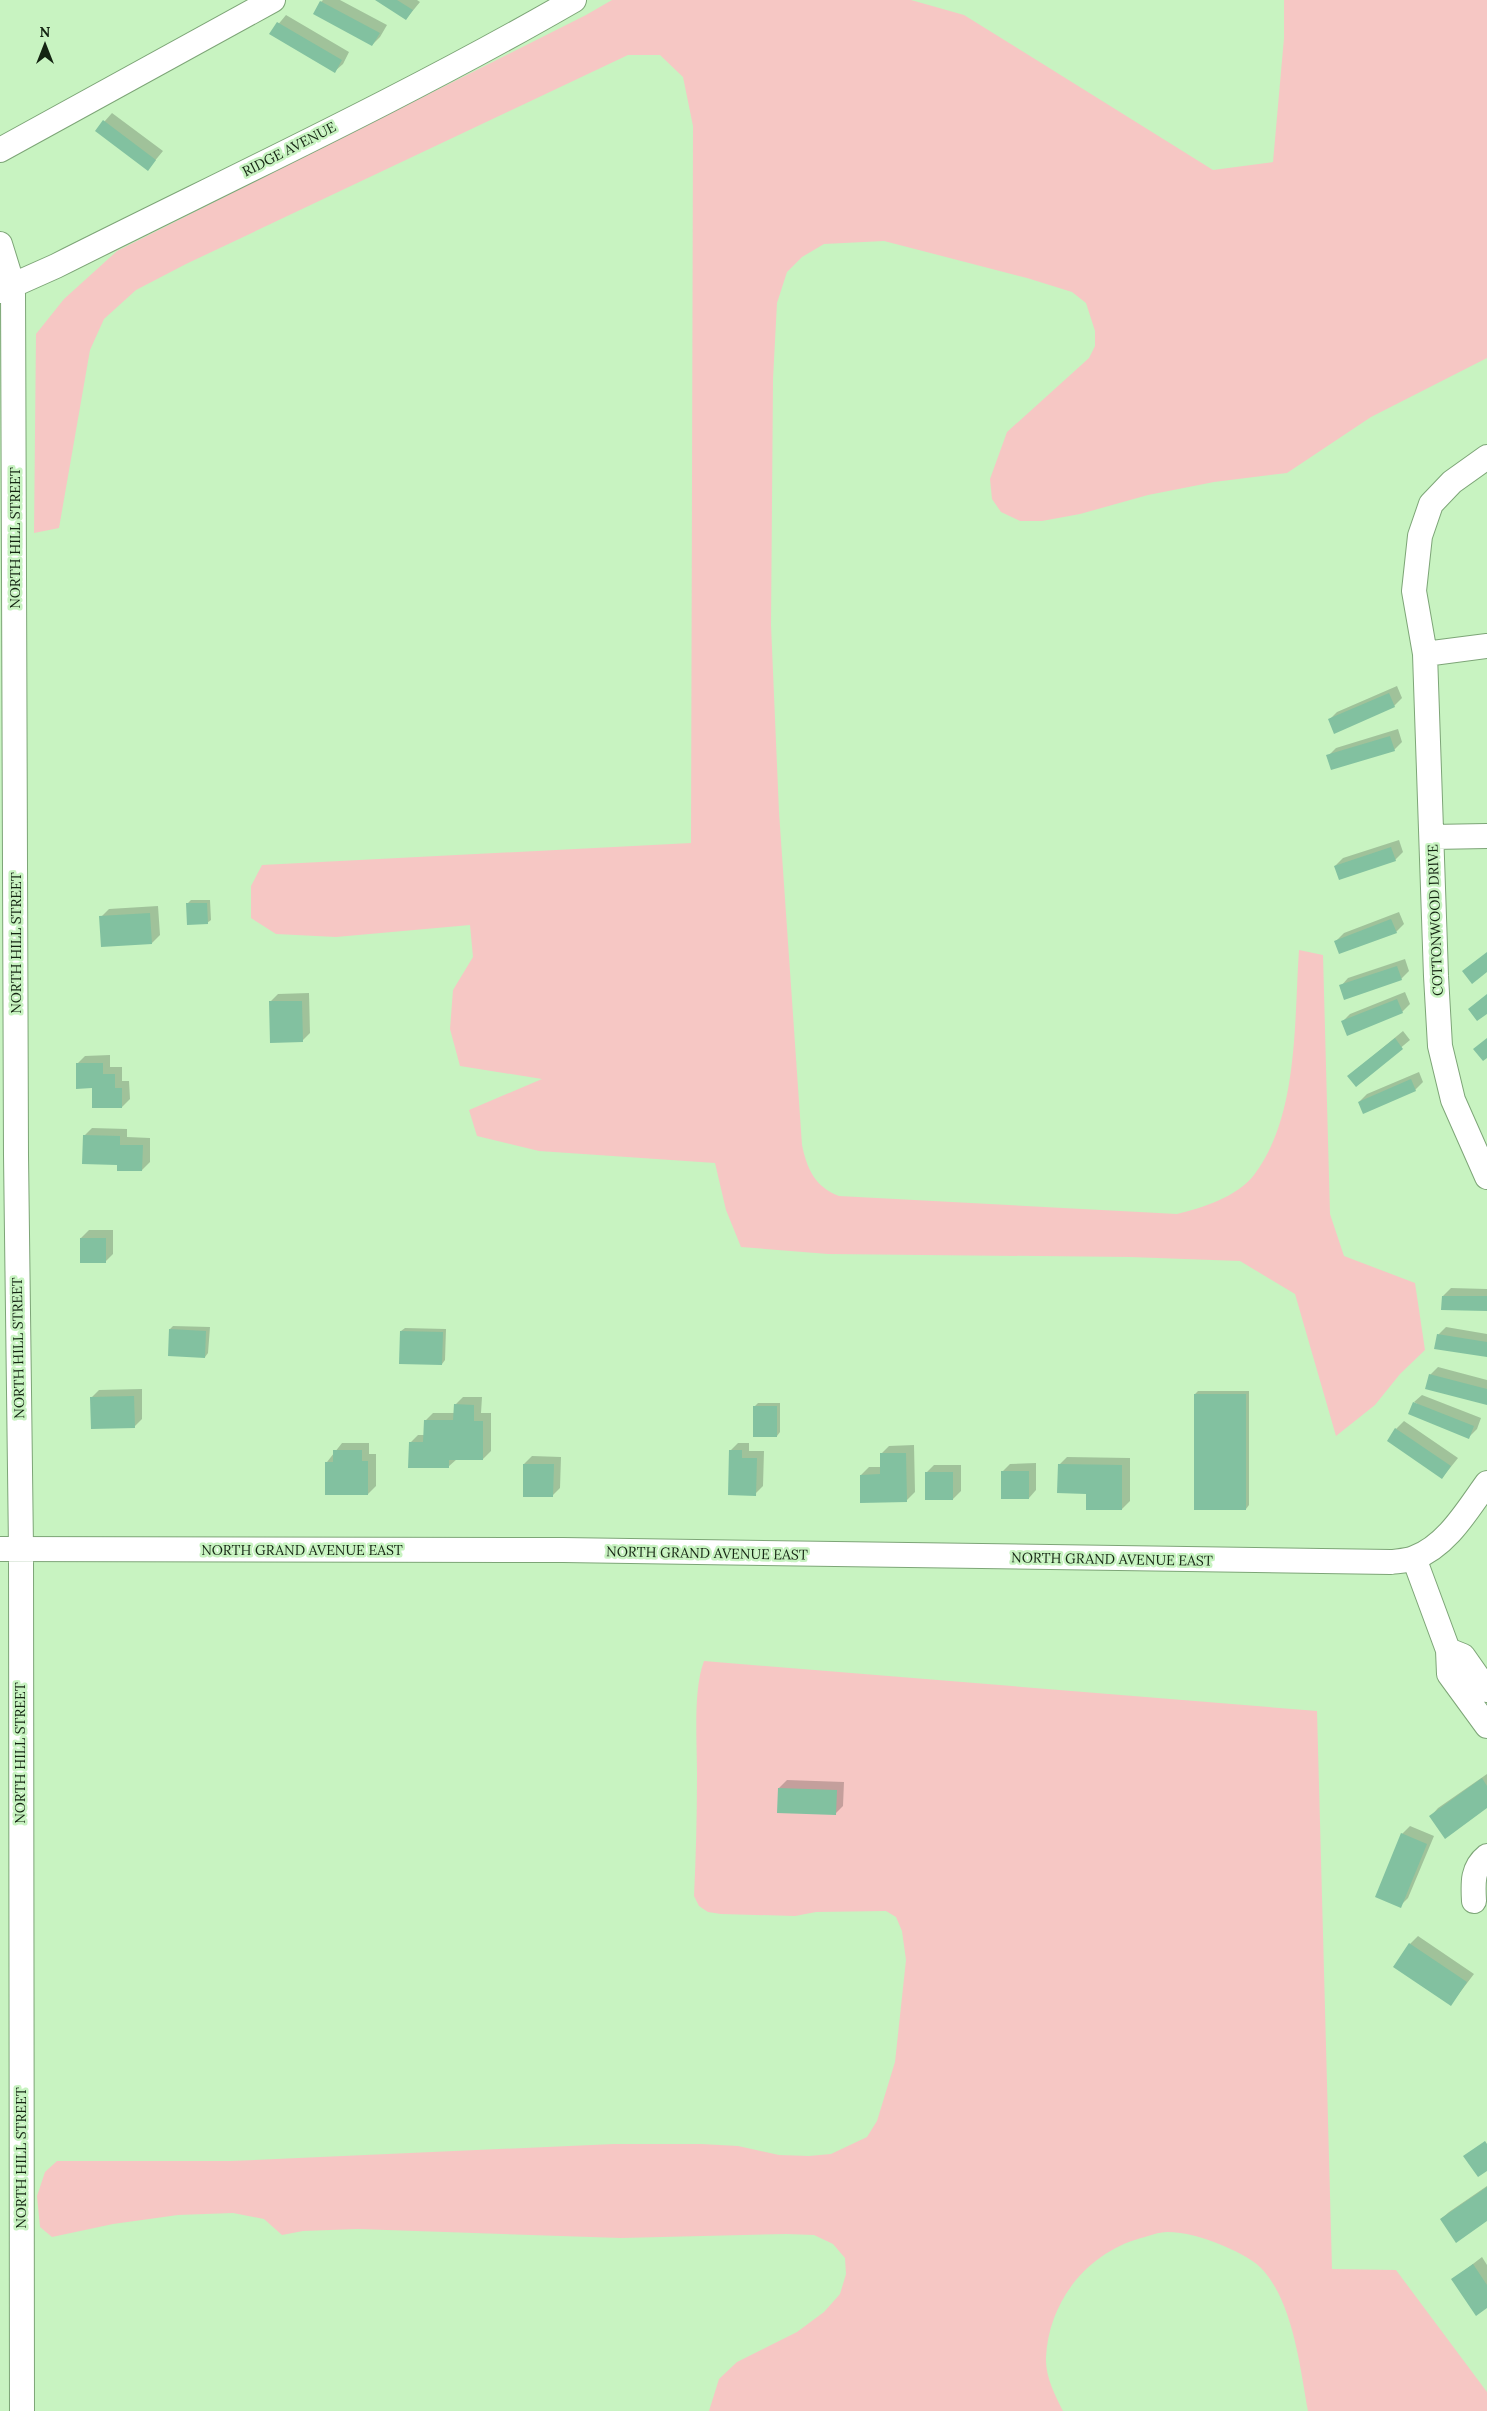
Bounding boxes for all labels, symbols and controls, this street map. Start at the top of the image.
north arrow [20,20,70,70]
text: N [40,23,51,41]
street label: RIDGE AVENUE [239,117,339,180]
street label: NORTH HILL STREET [6,467,24,609]
street label: COTTONWOOD DRIVE [1423,844,1447,996]
street label: NORTH HILL STREET [7,872,25,1014]
street label: NORTH HILL STREET [8,1277,28,1419]
street label: NORTH GRAND AVENUE EAST [201,1541,403,1559]
street label: NORTH GRAND AVENUE EAST [606,1542,808,1564]
street label: NORTH GRAND AVENUE EAST [1011,1548,1213,1570]
street label: NORTH HILL STREET [11,1682,29,1824]
street label: NORTH HILL STREET [12,2087,30,2229]

